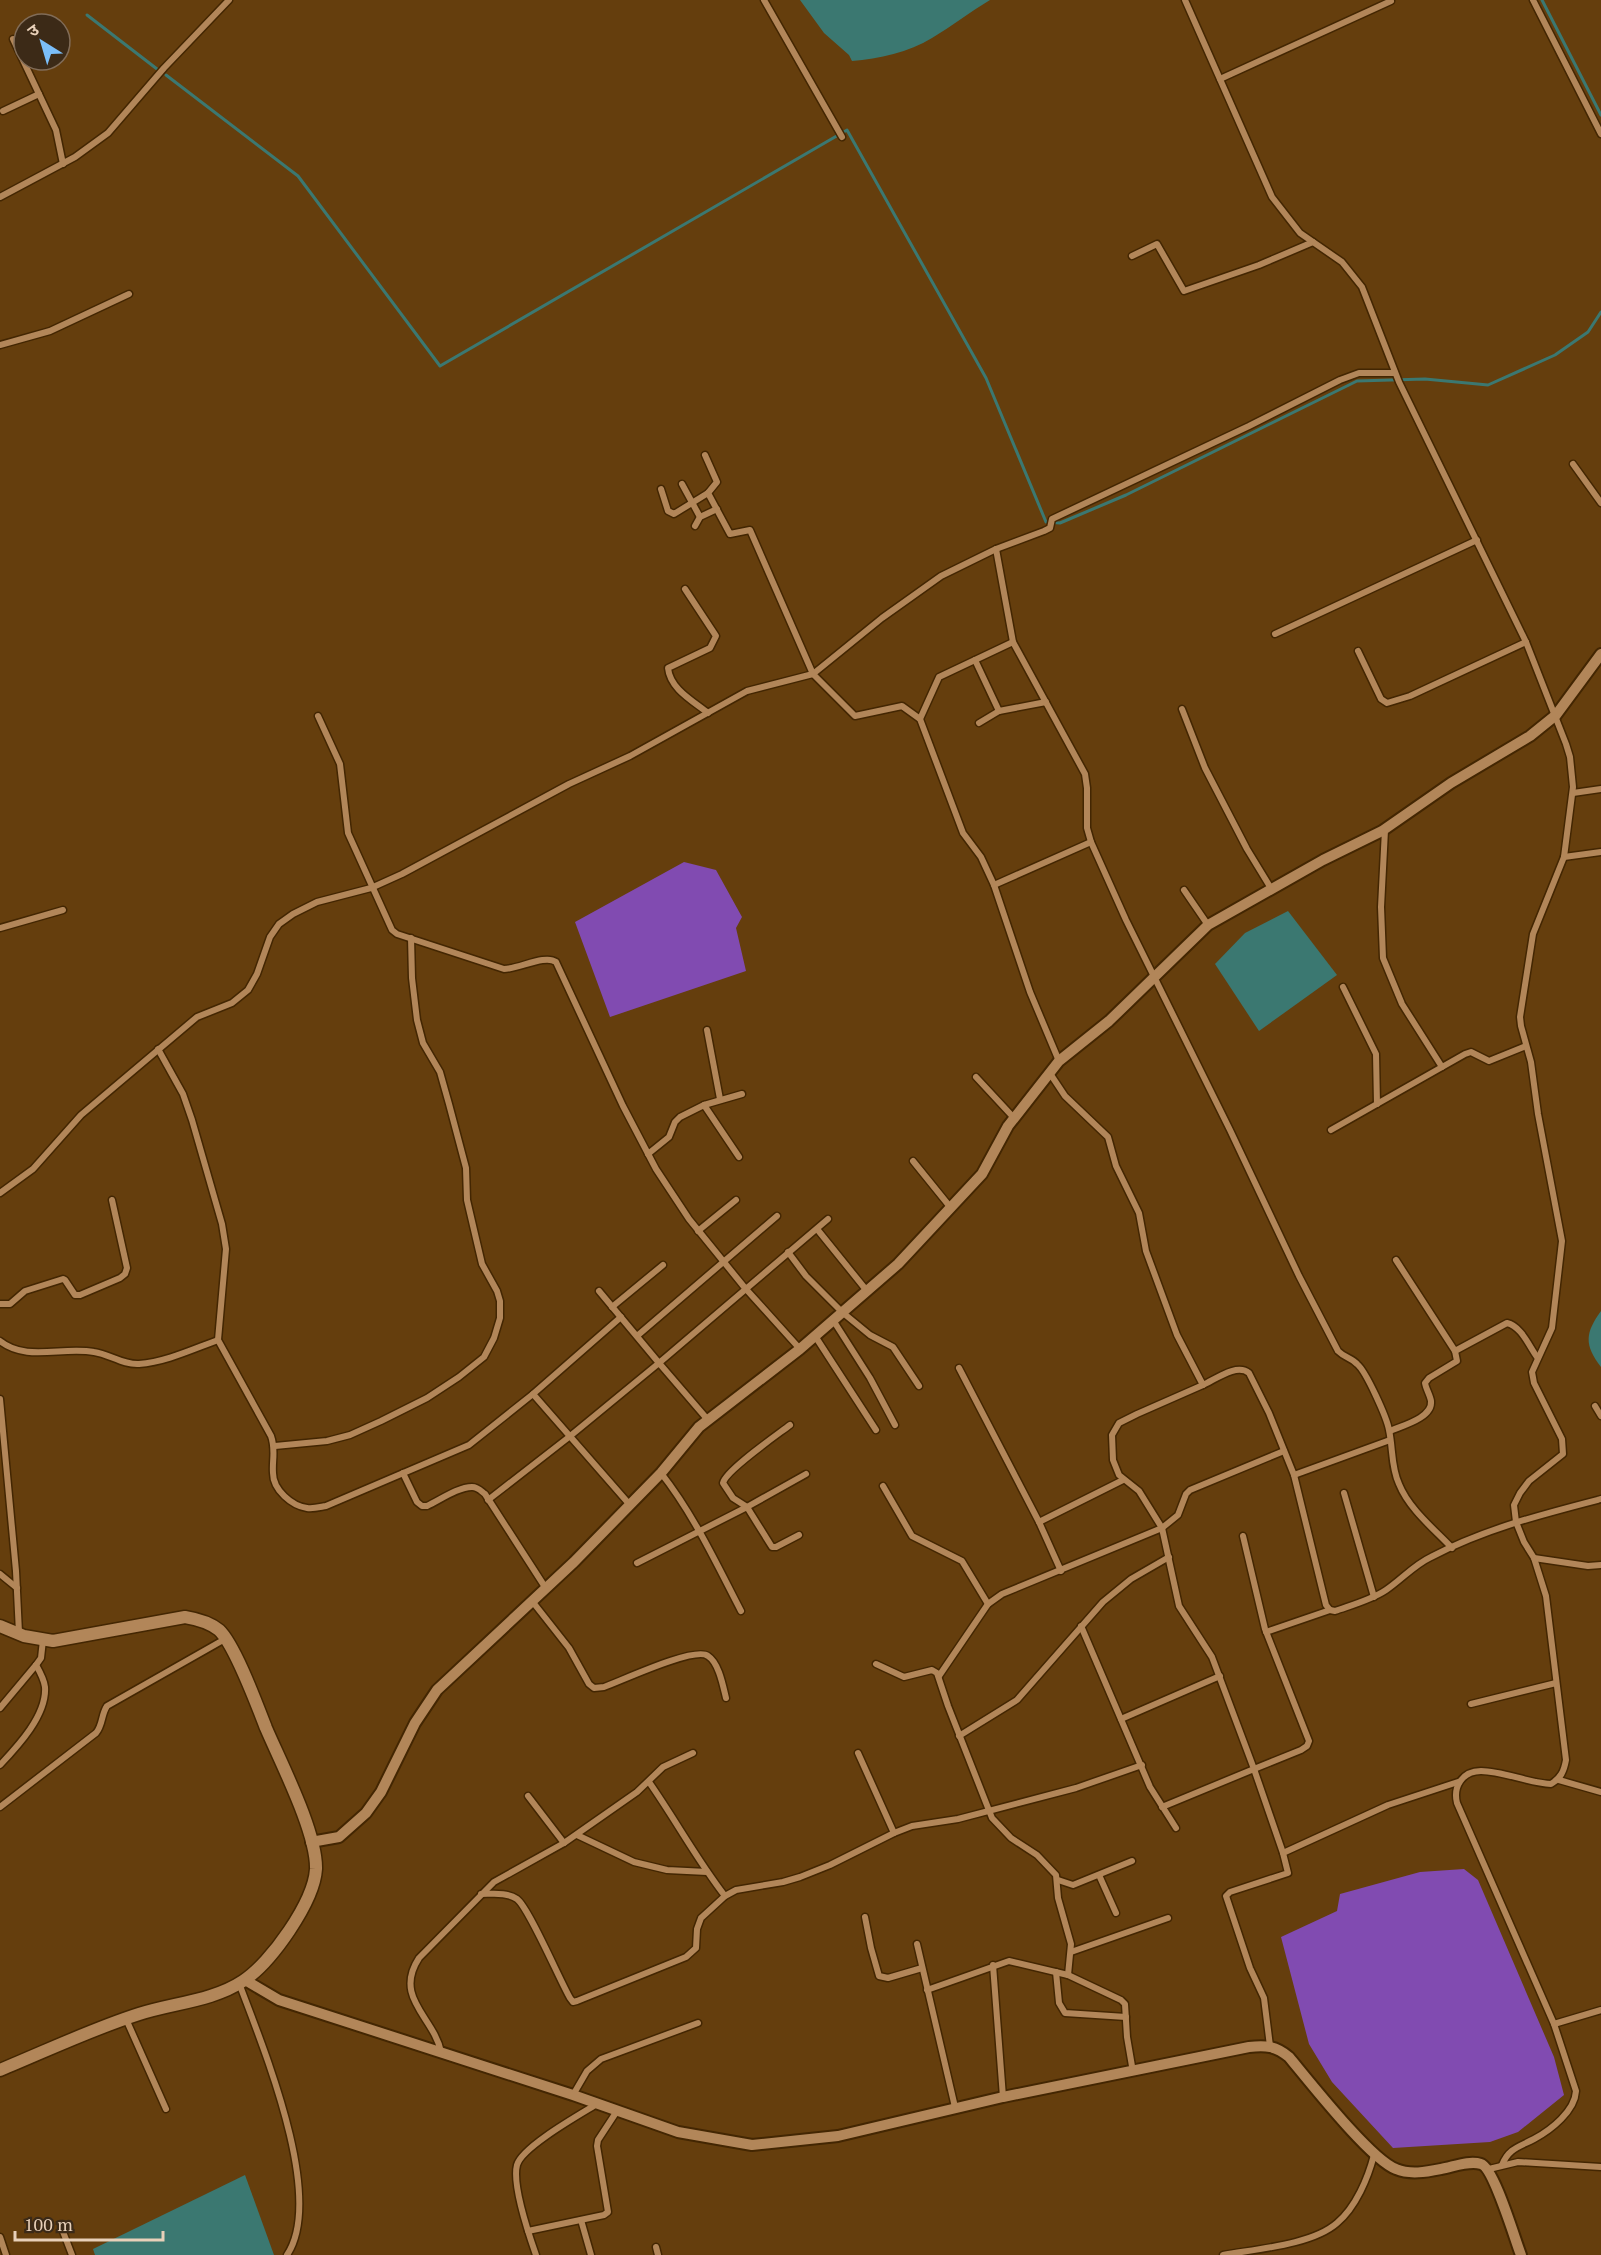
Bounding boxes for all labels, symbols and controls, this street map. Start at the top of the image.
north arrow [12,12,72,72]
text: उ [23,18,44,42]
scale bar [15,2204,164,2242]
text: 100 m [24,2212,73,2236]

